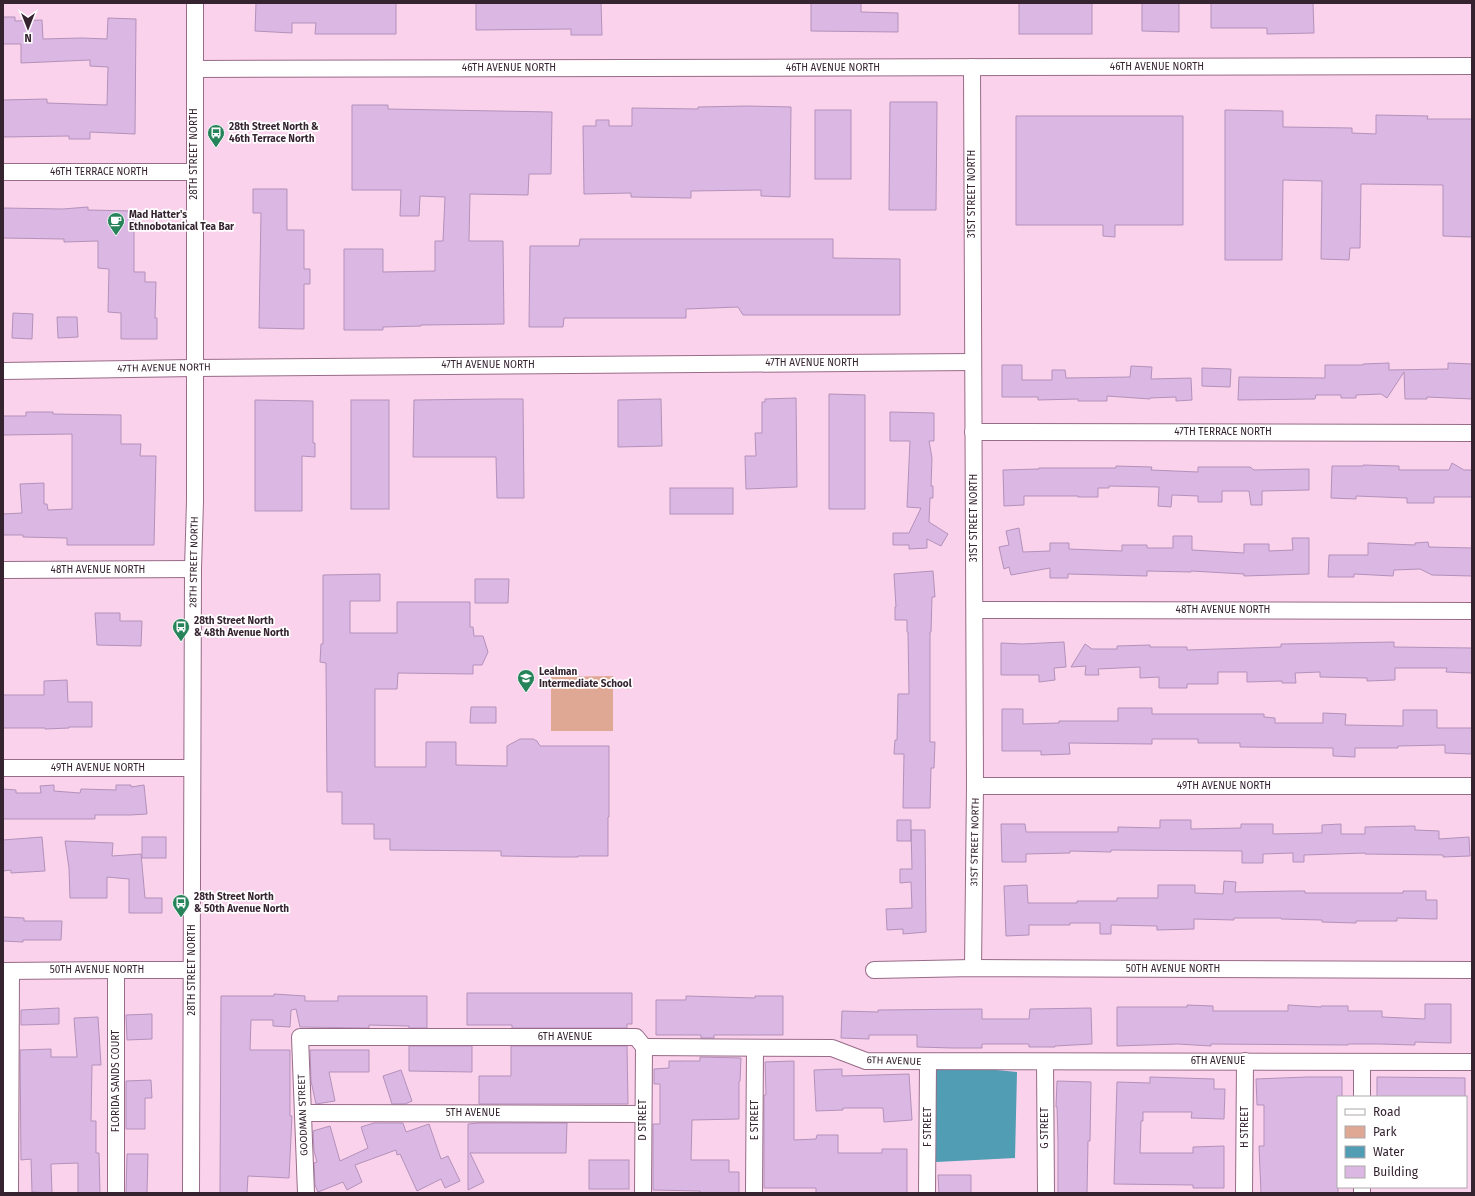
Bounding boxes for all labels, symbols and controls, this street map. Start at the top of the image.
north arrow [8,8,48,48]
text: N [24,31,32,44]
street label: 46TH AVENUE NORTH [1110,61,1204,73]
street label: 46TH AVENUE NORTH [462,62,556,74]
street label: 46TH AVENUE NORTH [786,62,880,74]
street label: 28TH STREET NORTH [188,108,200,200]
place label: 28th Street North & 46th Terrace North [229,121,319,145]
bus stop icon: 28th Street North & 46th Terrace North [206,123,226,148]
street label: 31ST STREET NORTH [966,150,978,238]
street label: 46TH TERRACE NORTH [50,166,148,178]
place label: Mad Hatter's Ethnobotanical Tea Bar [129,209,235,233]
cafe icon: Mad Hatter's Ethnobotanical Tea Bar [106,211,126,236]
street label: 47TH AVENUE NORTH [765,357,859,369]
street label: 47TH AVENUE NORTH [441,359,535,371]
street label: 47TH AVENUE NORTH [117,361,211,375]
street label: 47TH TERRACE NORTH [1174,426,1272,438]
street label: 31ST STREET NORTH [968,474,980,562]
street label: 28TH STREET NORTH [187,516,201,608]
street label: 48TH AVENUE NORTH [51,564,145,576]
street label: 48TH AVENUE NORTH [1176,604,1270,616]
place label: 28th Street North & 48th Avenue North [194,615,290,639]
bus stop icon: 28th Street North & 48th Avenue North [171,617,191,642]
place label: Lealman Intermediate School [539,666,632,690]
school or university icon: Lealman Intermediate School [516,668,536,693]
street label: 49TH AVENUE NORTH [51,762,145,774]
street label: 49TH AVENUE NORTH [1177,780,1271,792]
street label: 31ST STREET NORTH [968,798,982,886]
place label: 28th Street North & 50th Avenue North [194,891,289,915]
bus stop icon: 28th Street North & 50th Avenue North [171,893,191,918]
street label: 28TH STREET NORTH [186,924,198,1016]
street label: 50TH AVENUE NORTH [1126,963,1220,975]
street label: 50TH AVENUE NORTH [50,964,144,976]
street label: FLORIDA SANDS COURT [110,1029,122,1132]
street label: 6TH AVENUE [538,1031,592,1043]
street label: 6TH AVENUE [866,1054,922,1068]
street label: 6TH AVENUE [1191,1055,1245,1067]
street label: GOODMAN STREET [296,1073,310,1156]
legend [1337,1096,1467,1188]
street label: D STREET [637,1098,649,1141]
street label: E STREET [749,1099,761,1140]
street label: H STREET [1239,1105,1251,1148]
text: Road [1373,1105,1401,1119]
street label: F STREET [922,1106,934,1147]
street label: 5TH AVENUE [446,1107,500,1119]
street label: G STREET [1039,1107,1051,1149]
text: Park [1373,1125,1397,1139]
text: Water [1373,1145,1405,1159]
text: Building [1373,1165,1419,1179]

